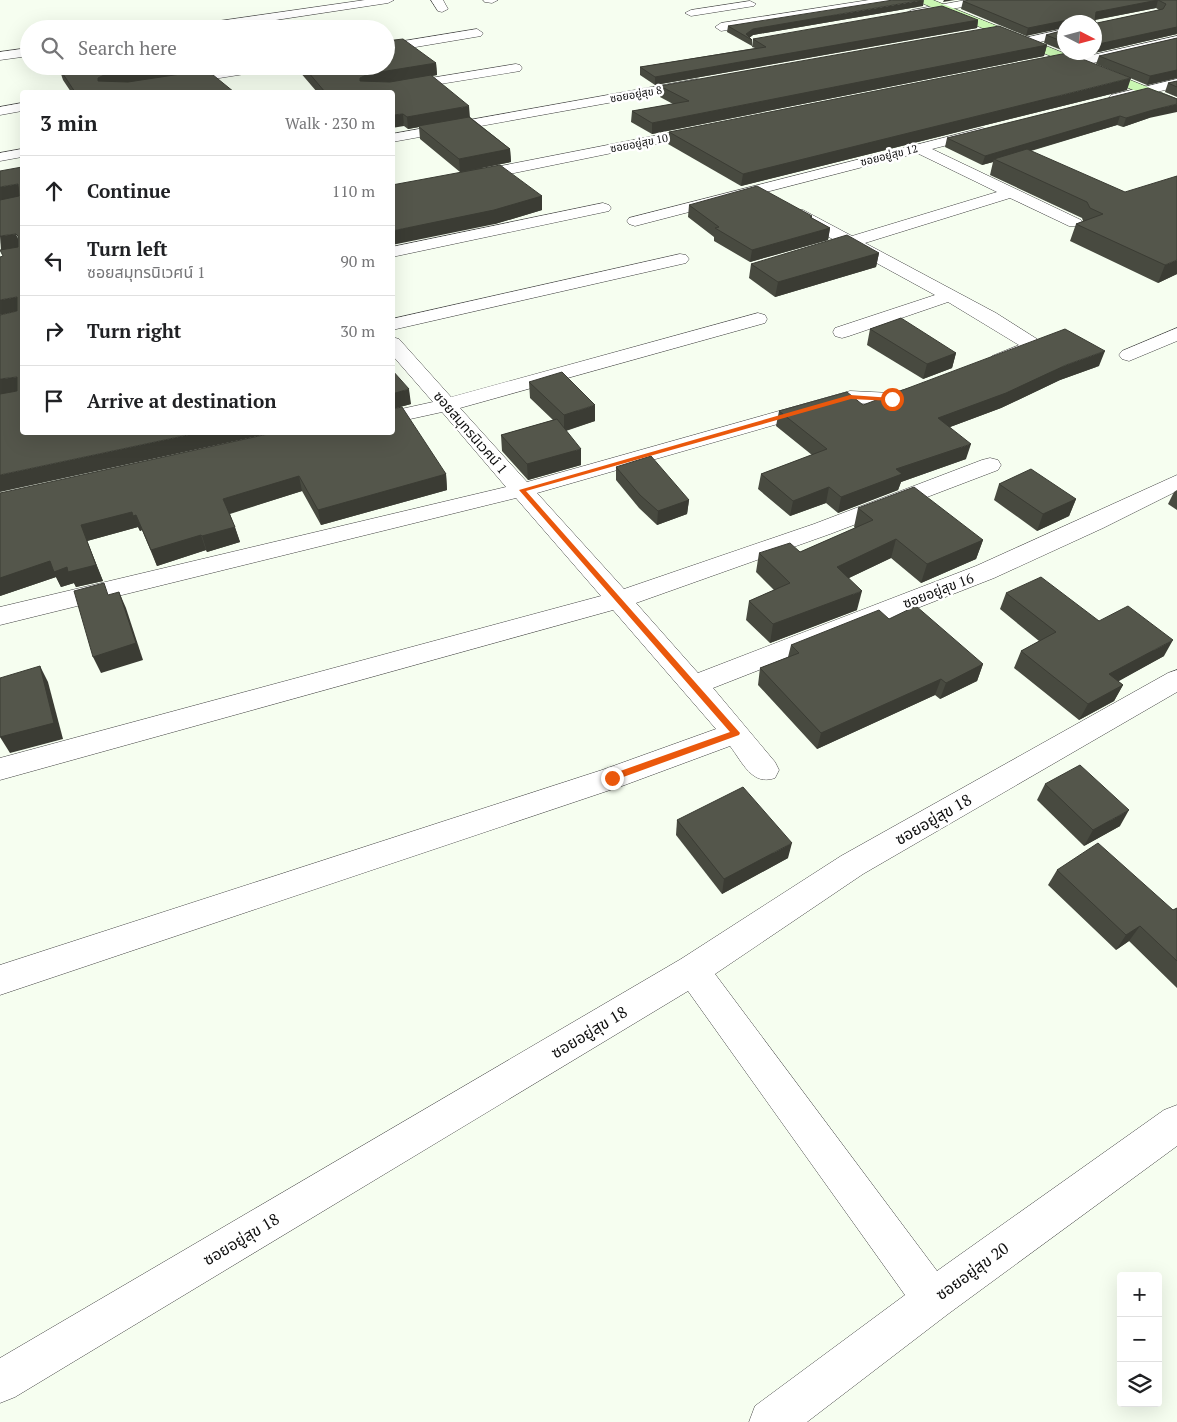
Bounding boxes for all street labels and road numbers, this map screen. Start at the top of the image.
street label: ซอยอยู่สุข 8 [609,83,663,105]
street label: ซอยอยู่สุข 10 [609,131,669,155]
street label: ซอยอยู่สุข 12 [859,141,919,169]
street label: ซอยสมุทรนิเวศน์ 1 [430,387,512,477]
street label: ซอยอยู่สุข 16 [900,568,977,612]
street label: ซอยอยู่สุข 18 [891,788,975,850]
street label: ซอยอยู่สุข 18 [547,1001,631,1063]
street label: ซอยอยู่สุข 18 [199,1208,283,1270]
street label: ซอยอยู่สุข 20 [931,1237,1013,1305]

